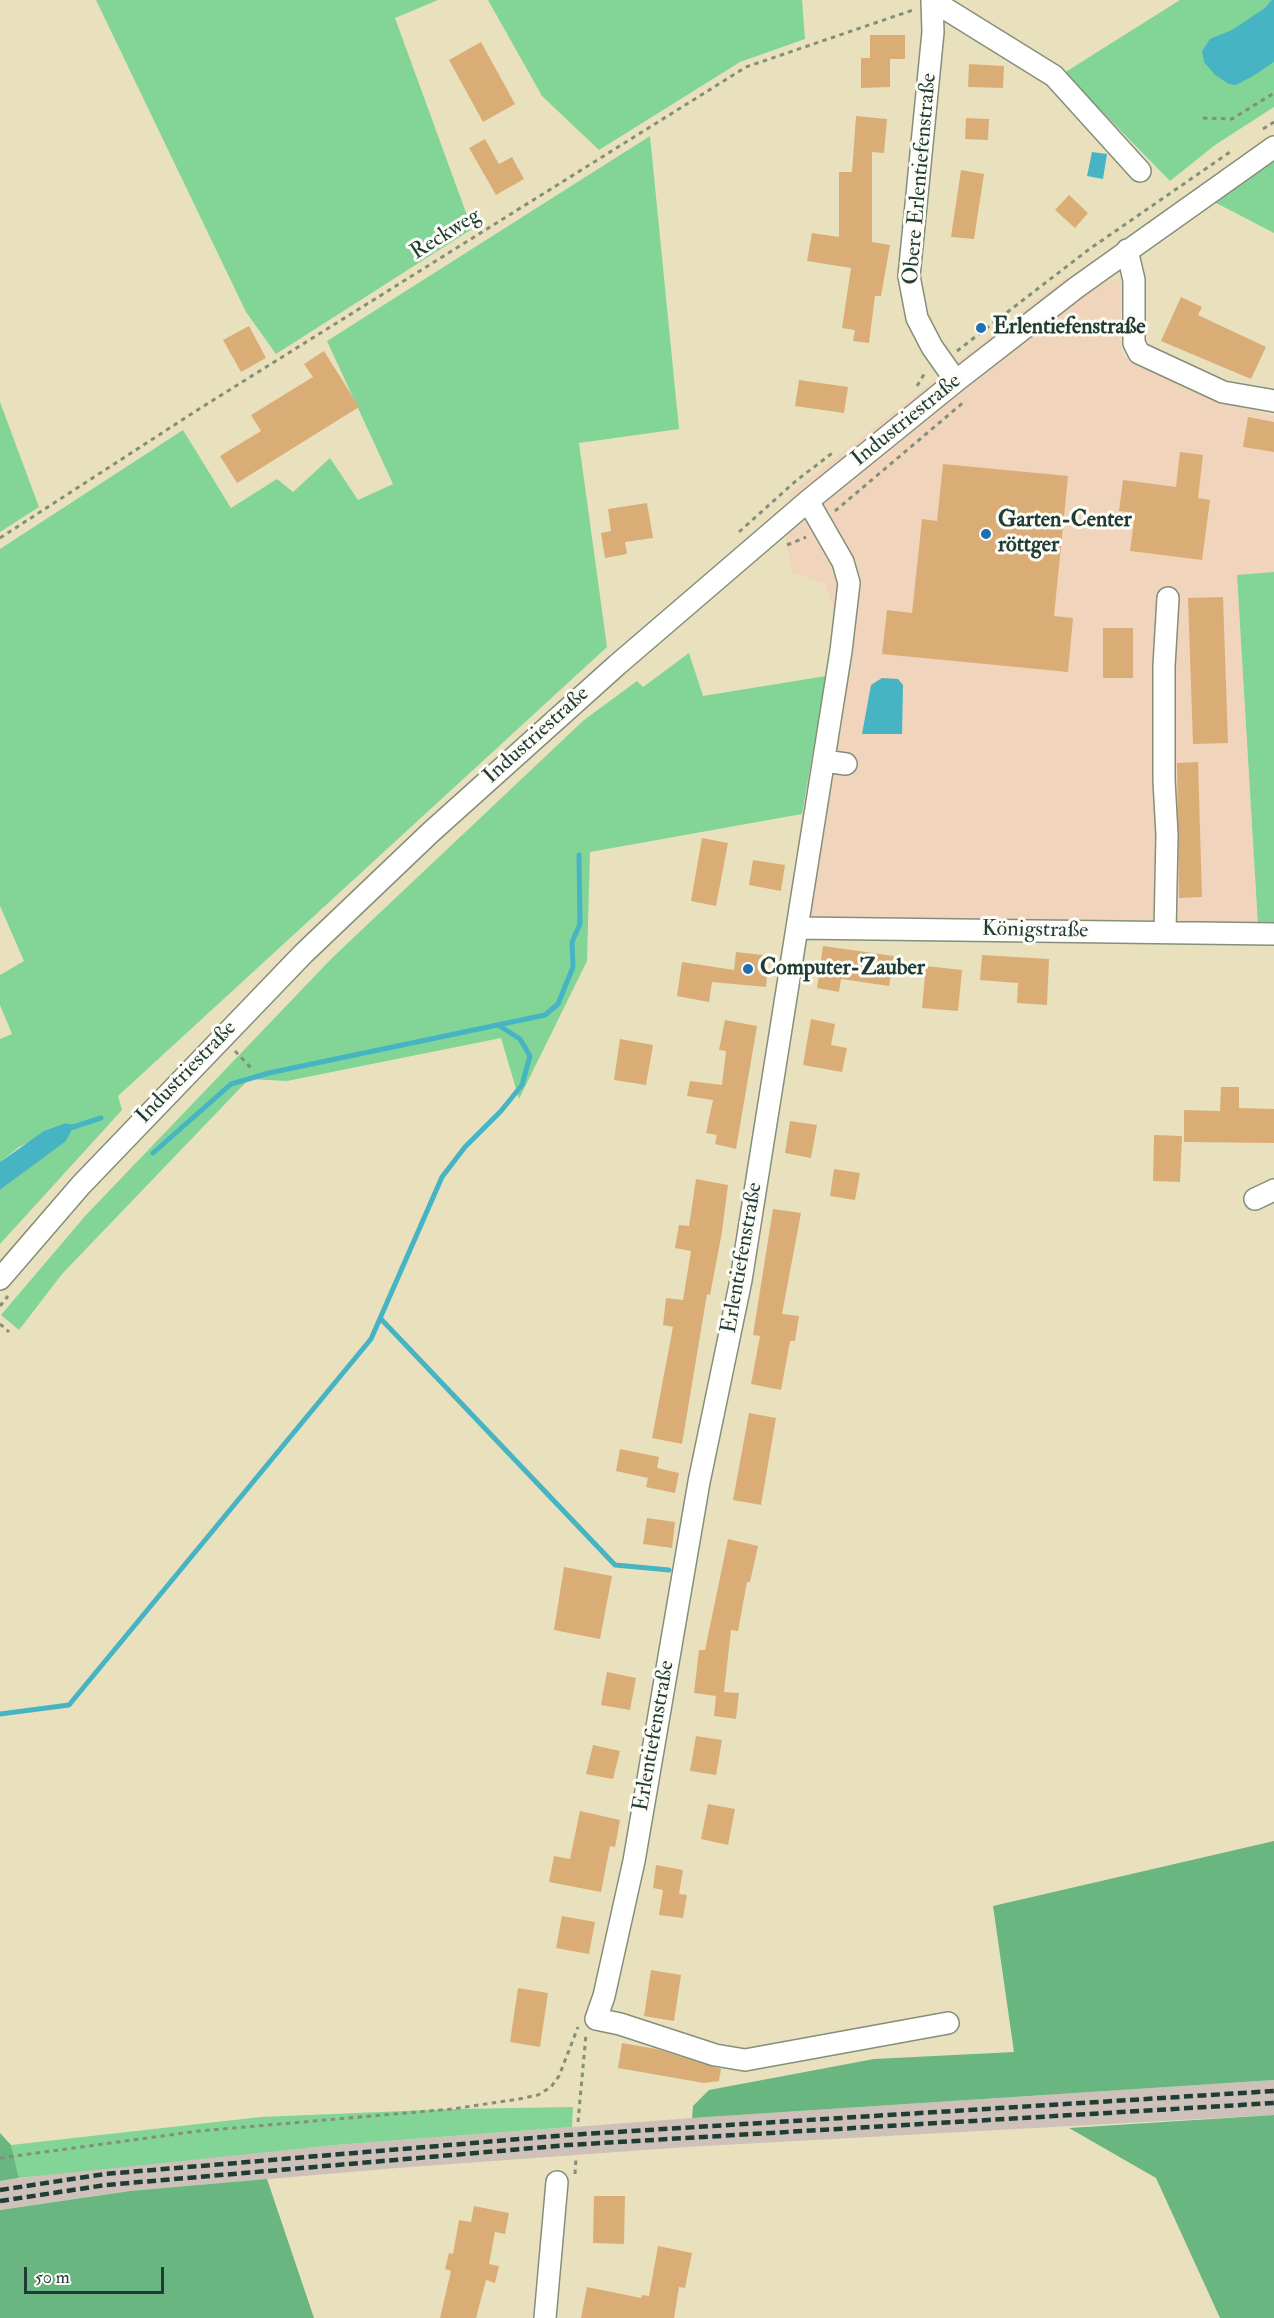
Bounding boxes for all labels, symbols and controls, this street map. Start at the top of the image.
street label: Obere Erlentiefenstraße [899,72,943,286]
street label: Reckweg [406,203,486,267]
place label: Erlentiefenstraße [993,315,1146,341]
marker: Erlentiefenstraße [974,321,988,335]
street label: Industriestraße [847,369,967,473]
place label: Garten-Center röttger [998,508,1132,560]
marker: Garten-Center röttger [979,527,993,541]
street label: Industriestraße [479,682,595,790]
street label: Königstraße [981,917,1089,945]
place label: Computer-Zauber [760,956,925,982]
marker: Computer-Zauber [741,962,755,976]
street label: Industriestraße [131,1016,243,1130]
street label: Erlentiefenstraße [717,1181,769,1335]
street label: Erlentiefenstraße [629,1659,681,1813]
scale bar [27,2255,166,2293]
text: 50 m [35,2266,70,2289]

